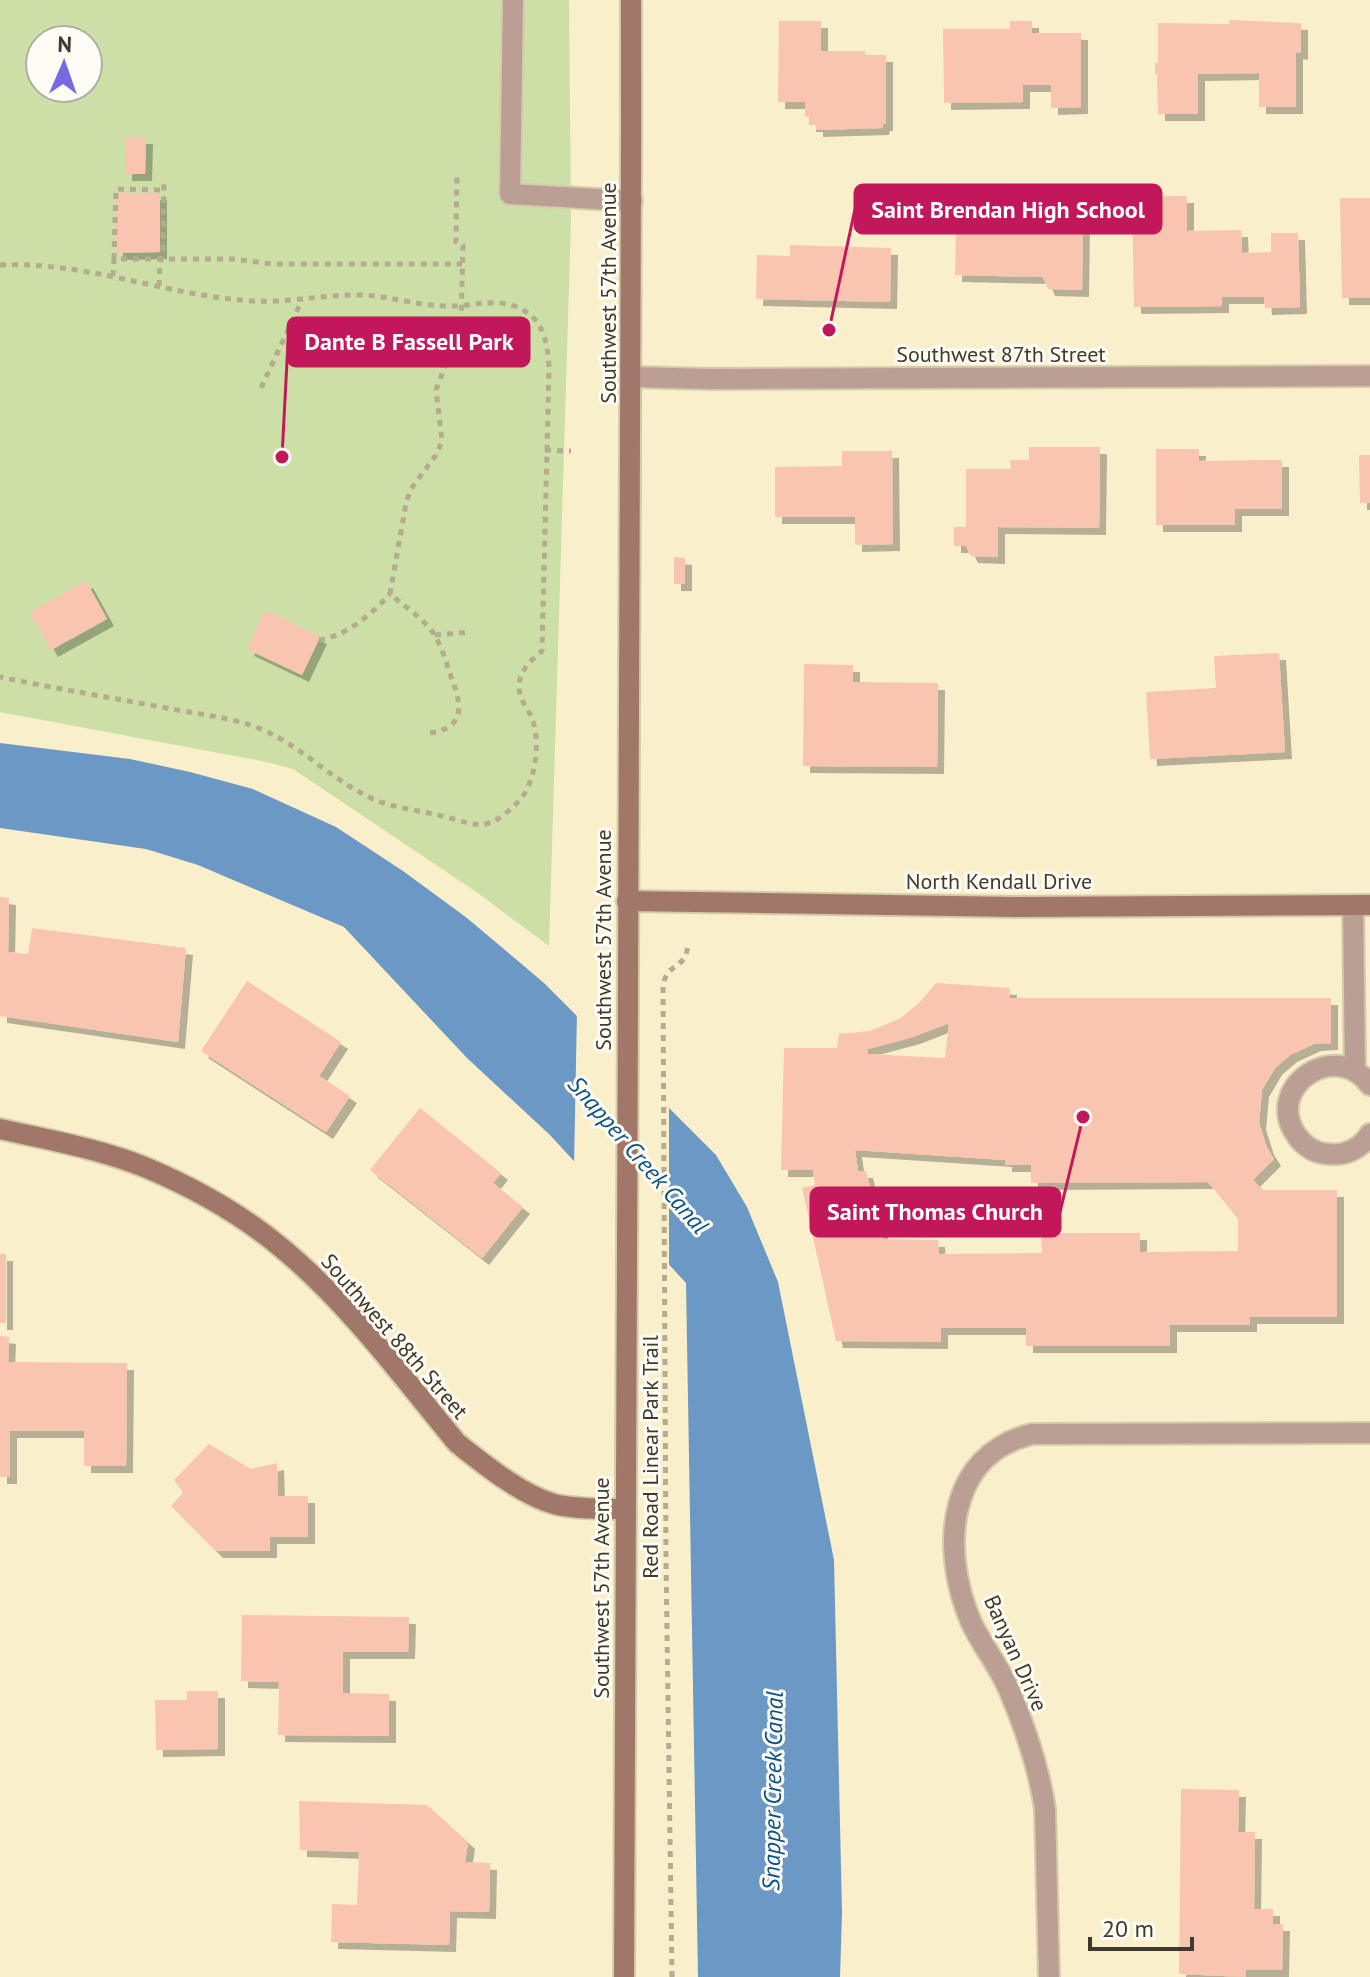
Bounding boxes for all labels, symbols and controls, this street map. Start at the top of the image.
north arrow [24,24,104,104]
text: N [57,30,72,58]
street label: Southwest 57th Avenue [594,182,622,404]
callout: Saint Brendan High School [855,185,1161,233]
text: Saint Brendan High School [871,194,1146,225]
callout: Dante B Fassell Park [288,318,529,366]
text: Dante B Fassell Park [304,326,514,357]
street label: Southwest 87th Street [896,340,1106,368]
street label: Southwest 57th Avenue [589,829,617,1051]
street label: North Kendall Drive [906,867,1092,895]
water label: Snapper Creek Canal [561,1069,716,1241]
callout: Saint Thomas Church [811,1188,1060,1236]
text: Saint Thomas Church [827,1196,1043,1227]
street label: Southwest 88th Street [316,1248,475,1425]
street label: Red Road Linear Park Trail [636,1335,664,1579]
street label: Southwest 57th Avenue [587,1477,615,1699]
street label: Banyan Drive [978,1591,1054,1715]
water label: Snapper Creek Canal [755,1690,790,1891]
scale bar [1090,1901,1192,1951]
text: 20 m [1102,1913,1154,1944]

